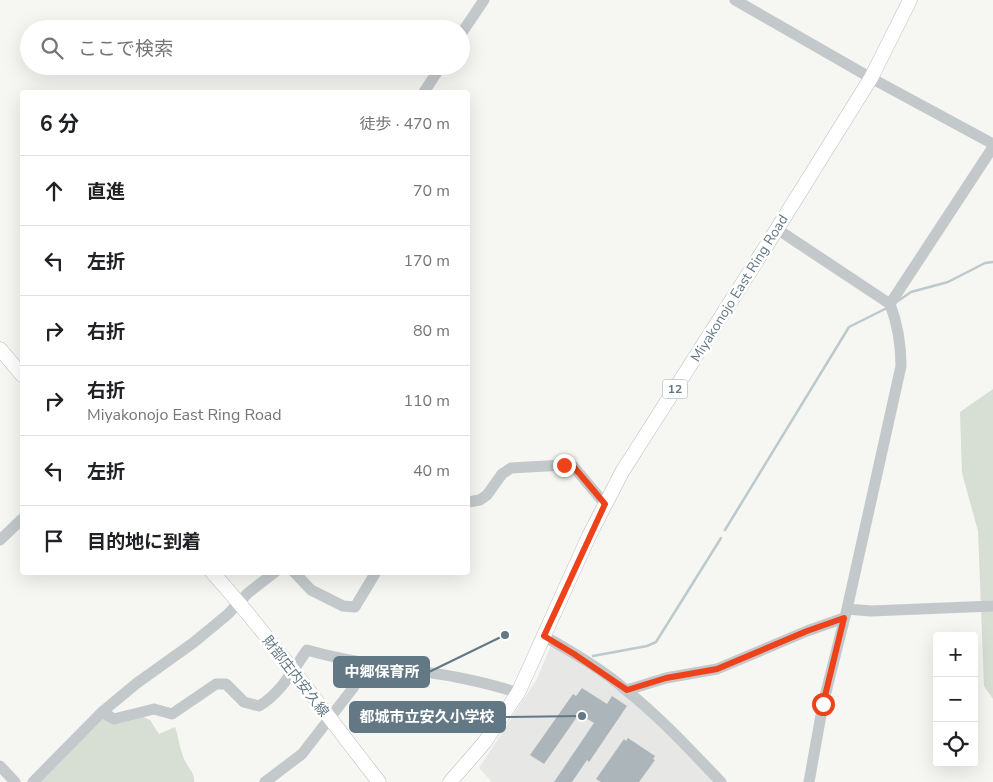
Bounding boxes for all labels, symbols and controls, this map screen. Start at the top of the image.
search box [20,20,470,75]
icon: search [38,34,66,62]
text: ここで検索 [78,36,173,62]
text: 6 分 [40,110,79,138]
text: 徒歩 · 470 m [360,113,450,135]
icon: ahead [40,177,68,205]
text: 直進 [87,179,125,205]
text: 70 m [413,180,450,202]
street label: Miyakonojo East Ring Road [686,211,793,366]
icon: left [40,247,68,275]
text: 左折 [87,249,125,275]
text: 170 m [403,250,450,272]
icon: right [40,317,68,345]
text: 右折 [87,319,125,345]
text: 80 m [413,320,450,342]
text: 右折 [87,378,125,404]
road number: 12 [662,379,688,398]
icon: right [40,387,68,415]
text: 110 m [403,390,450,412]
text: Miyakonojo East Ring Road [87,404,282,426]
route end [553,454,576,477]
icon: left [40,457,68,485]
text: 左折 [87,459,125,485]
text: 40 m [413,460,450,482]
icon: arrive [40,527,68,555]
text: 目的地に到着 [87,529,201,555]
street label: 財部庄内安久線 [258,632,333,721]
map controls [933,632,978,767]
button: + [933,632,978,677]
callout: 中郷保育所 [334,657,429,687]
text: 中郷保育所 [344,662,420,682]
button: − [933,677,978,722]
route start [812,693,835,716]
callout: 都城市立安久小学校 [350,702,505,732]
text: 都城市立安久小学校 [359,707,495,727]
button: locate [933,722,978,767]

